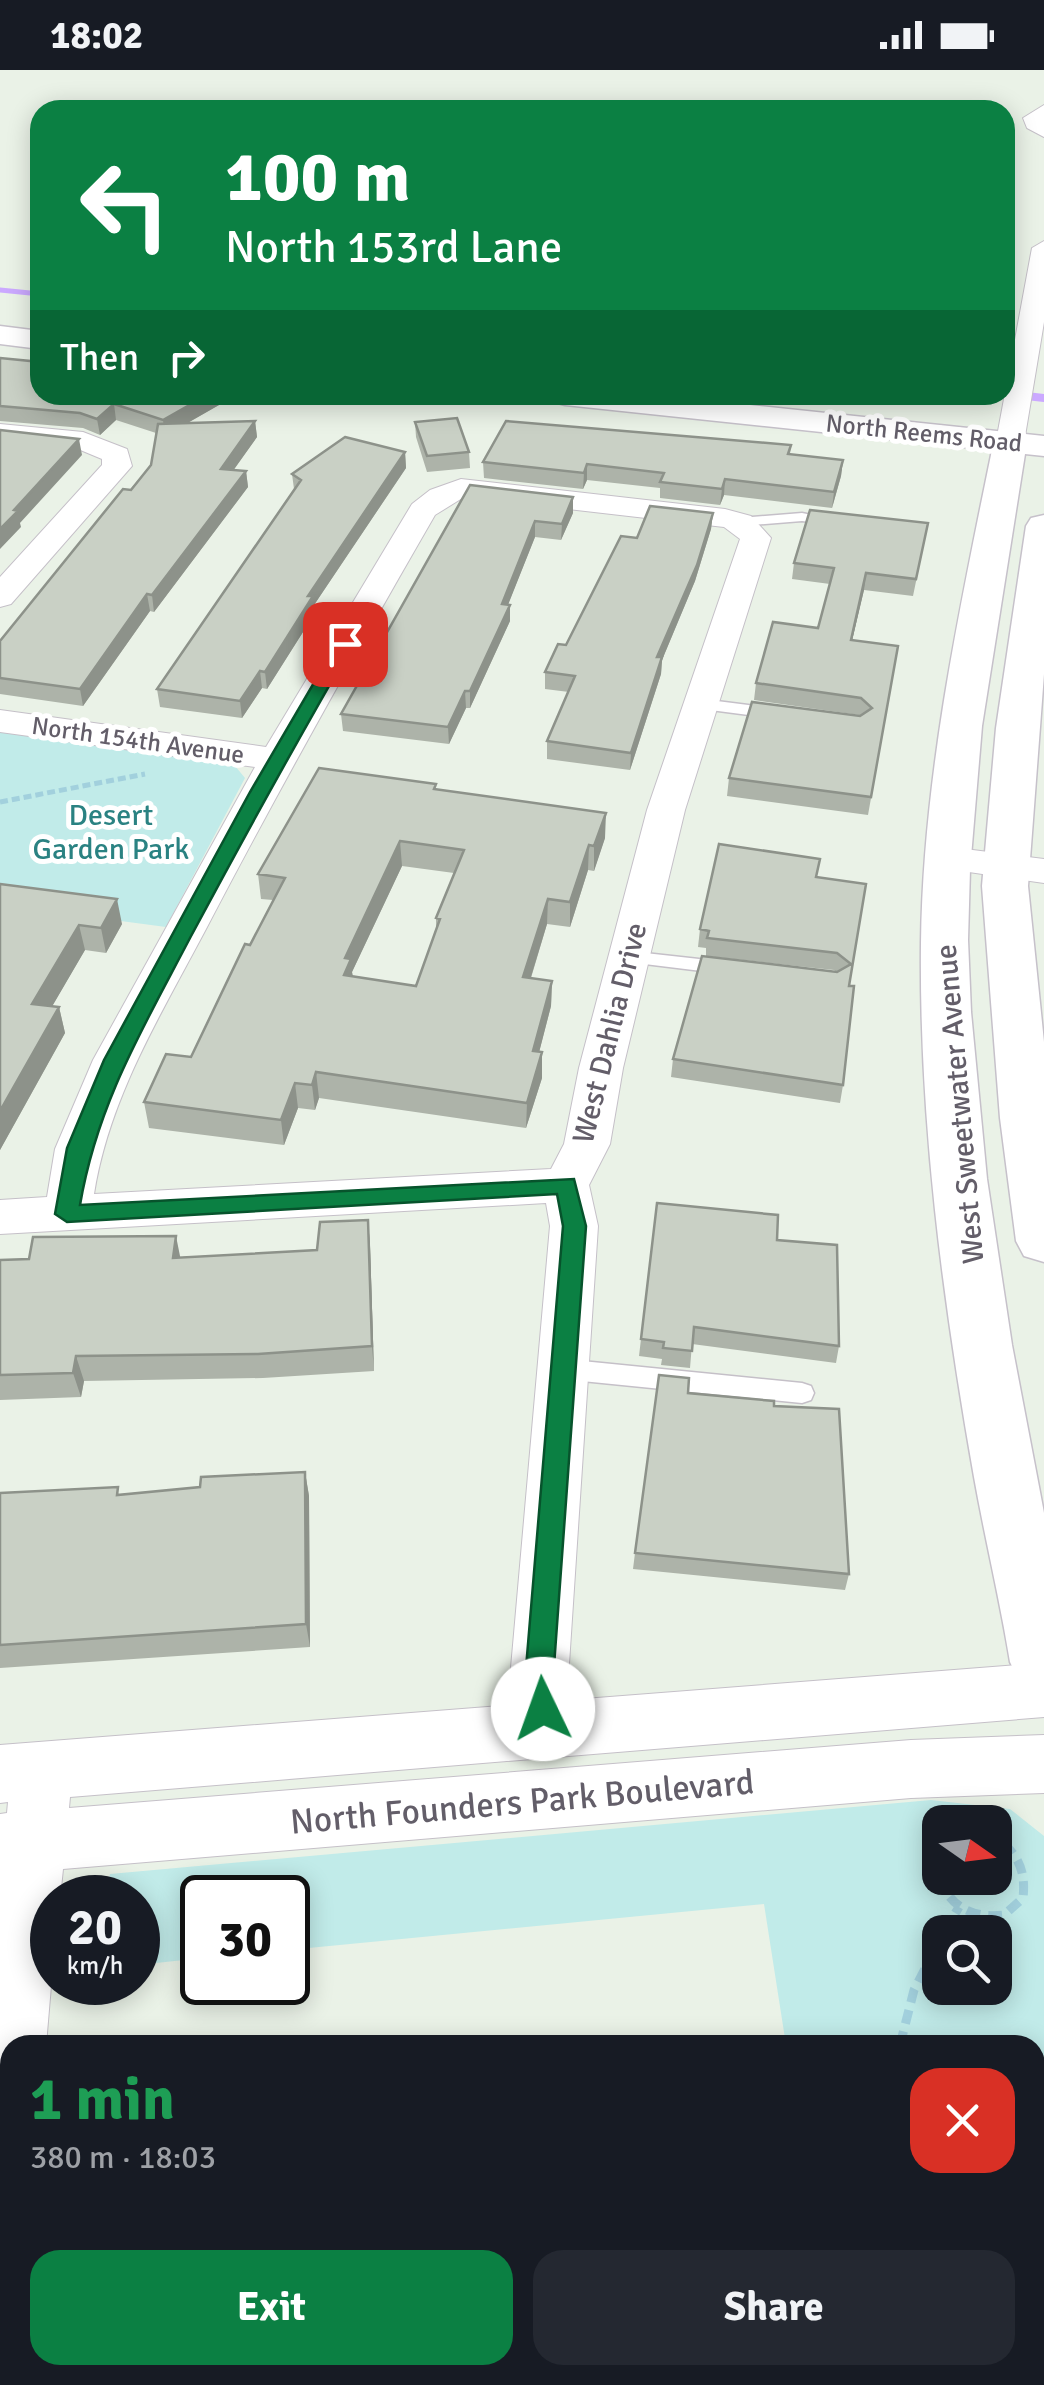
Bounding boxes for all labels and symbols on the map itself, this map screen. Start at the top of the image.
street label: North Reems Road [824,407,1024,459]
pin [303,602,388,687]
street label: North 154th Avenue [30,710,246,770]
park label: Desert Garden Park [33,797,189,868]
street label: West Dahlia Drive [565,919,655,1147]
street label: West Sweetwater Avenue [928,943,992,1265]
position arrow [491,1657,595,1761]
street label: North Founders Park Boulevard [288,1760,756,1844]
north arrow [922,1805,1012,1895]
speed limit sign: 30 [180,1875,310,2005]

